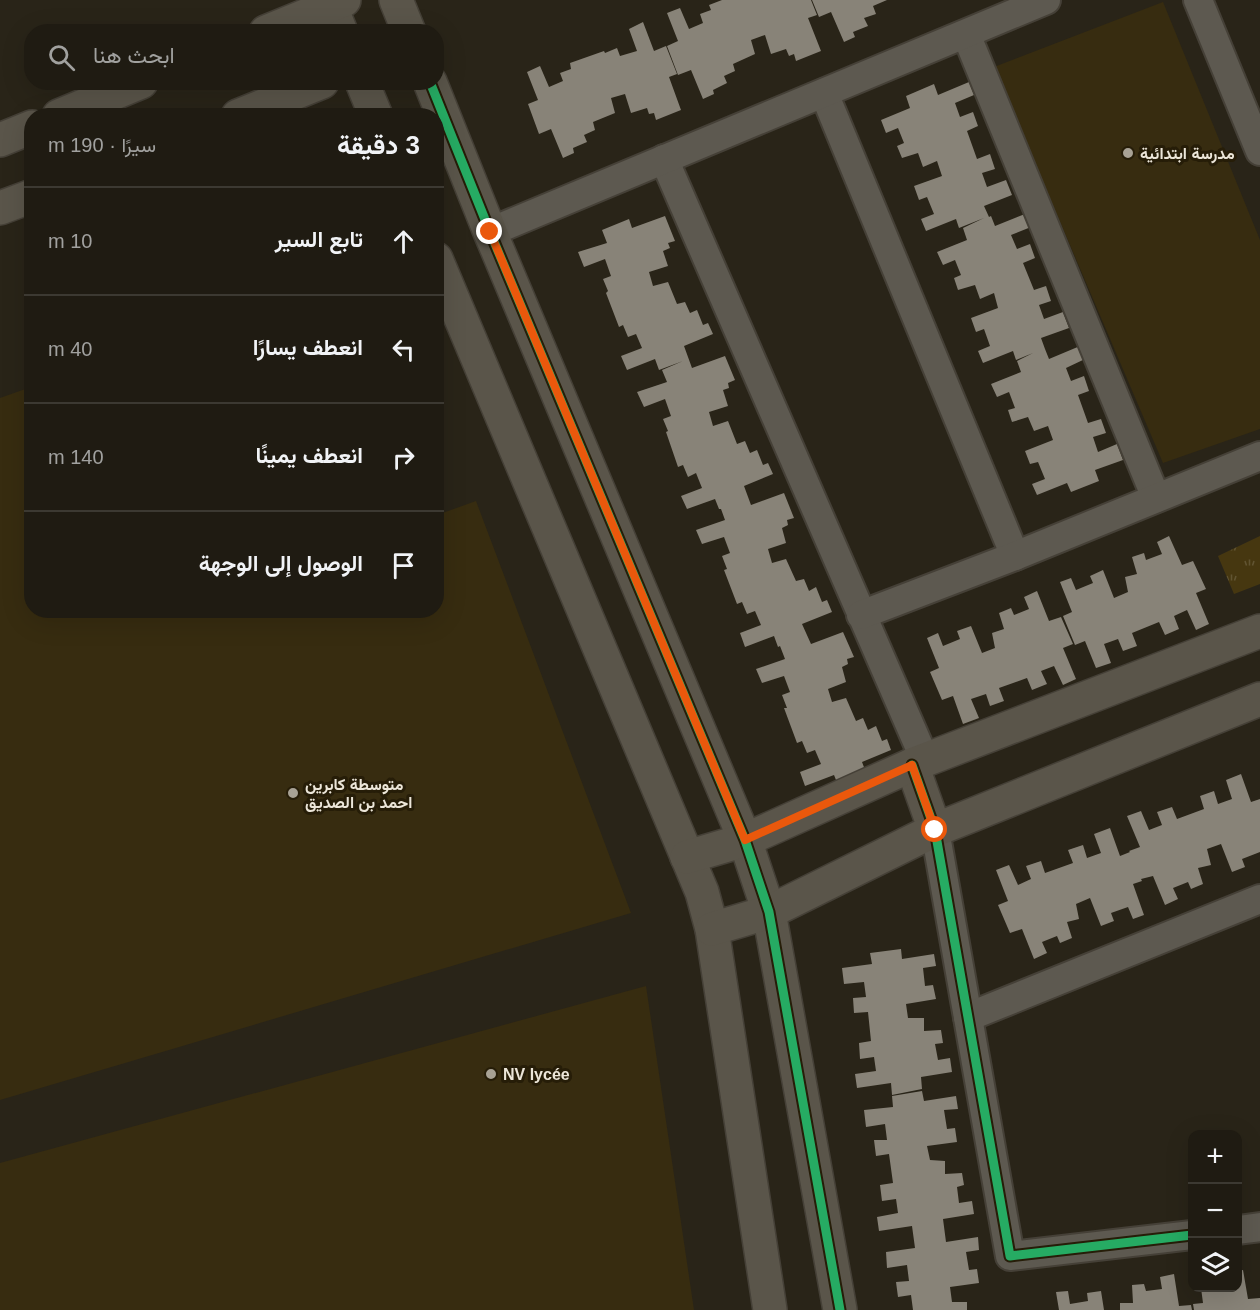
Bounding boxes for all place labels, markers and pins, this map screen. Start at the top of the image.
place label: مدرسة ابتدائية [1140,145,1235,164]
marker: مدرسة ابتدائية [1121,146,1135,160]
place label: متوسطة كابرين احمد بن الصديق [305,776,412,812]
marker: متوسطة كابرين احمد بن الصديق [286,786,300,800]
place label: NV lycée [503,1066,570,1083]
marker: NV lycée [484,1067,498,1081]

